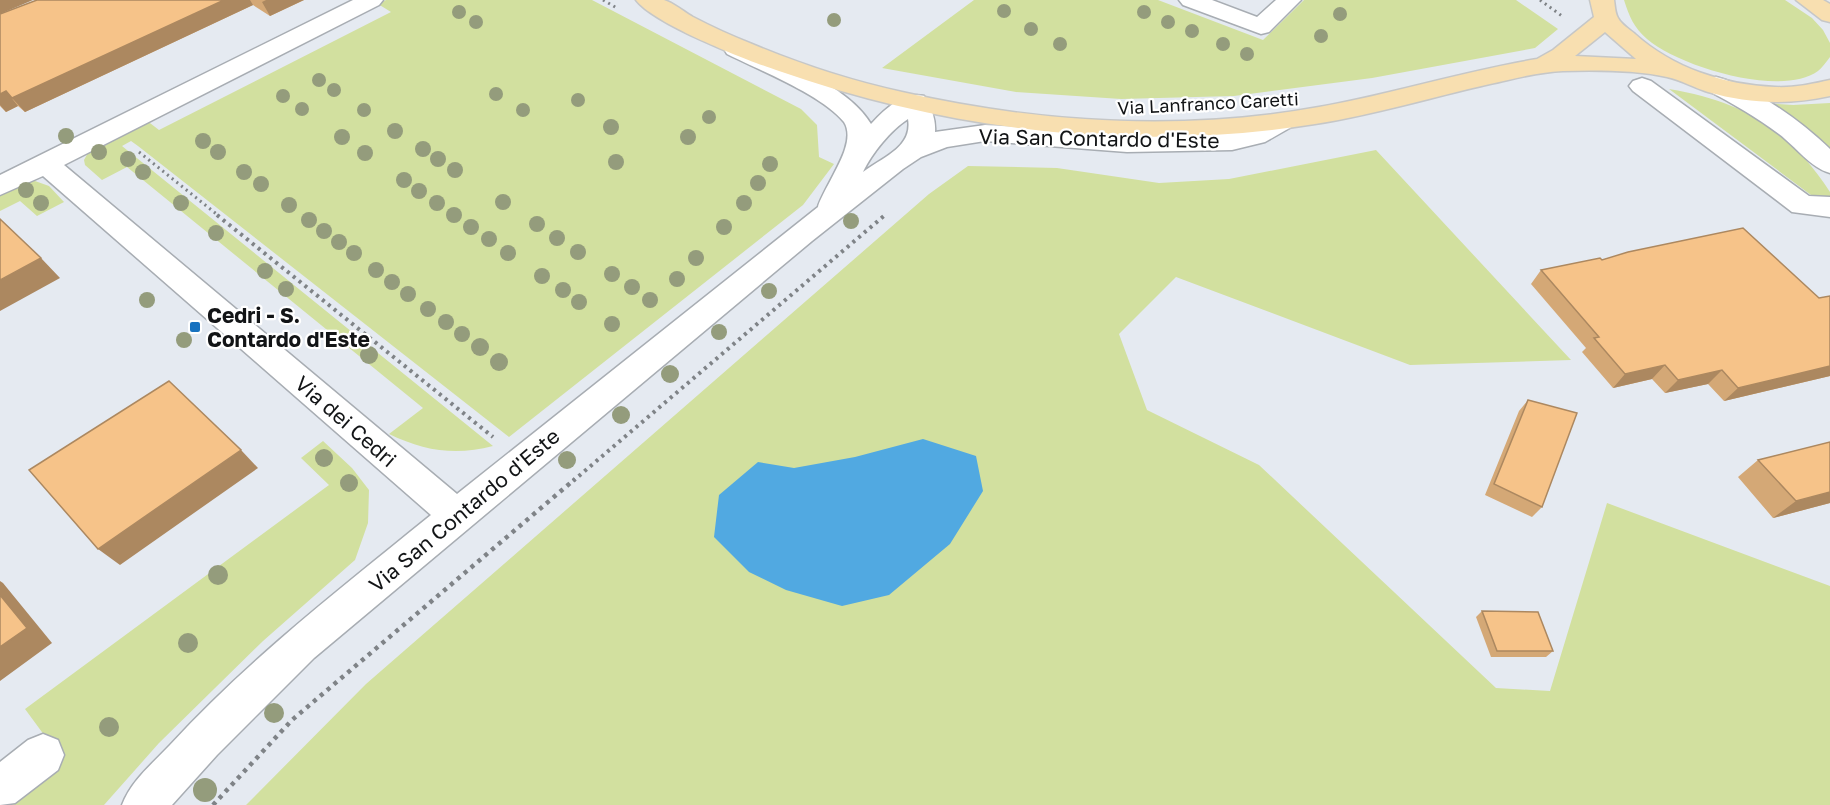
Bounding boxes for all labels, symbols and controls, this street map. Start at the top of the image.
street label: Via Lanfranco Caretti [1117,87,1299,119]
street label: Via San Contardo d'Este [978,123,1220,153]
place label: Cedri - S. Contardo d'Este [207,302,370,352]
marker: Cedri - S. Contardo d'Este [188,320,202,334]
street label: Via dei Cedri [290,370,402,472]
street label: Via San Contardo d'Este [363,423,565,597]

